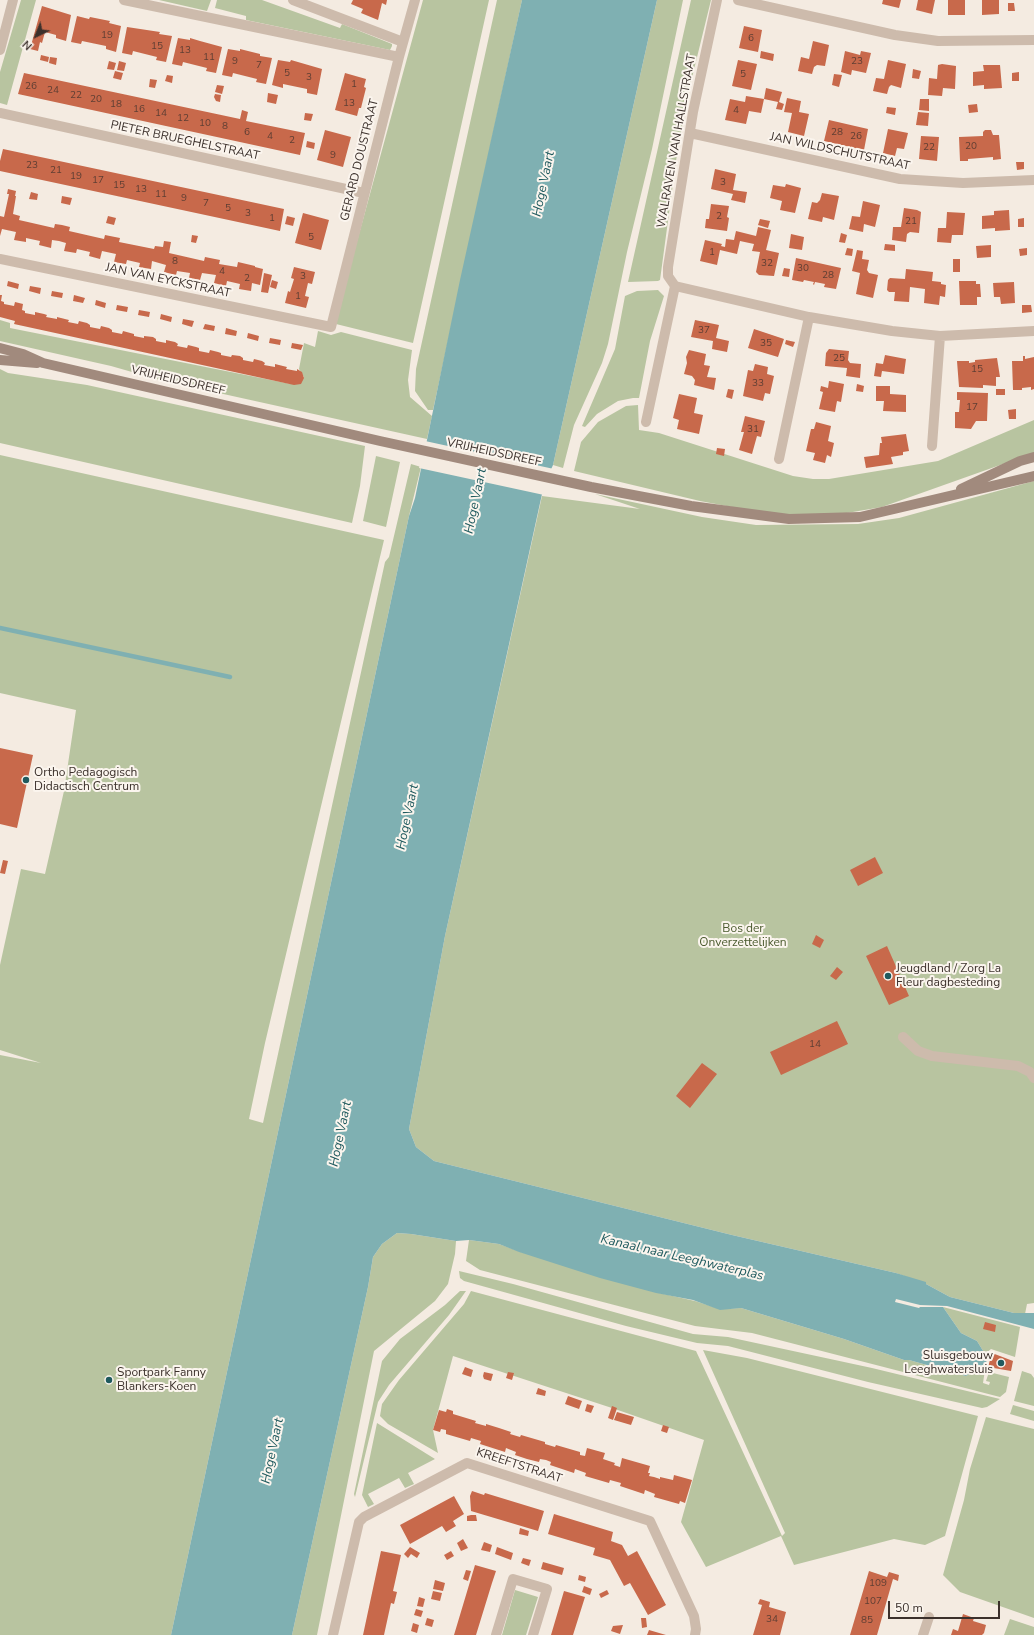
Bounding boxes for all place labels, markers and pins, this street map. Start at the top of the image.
place label: Ortho Pedagogisch Didactisch Centrum [34,766,139,794]
marker: Ortho Pedagogisch Didactisch Centrum [21,775,31,785]
place label: Jeugdland / Zorg La Fleur dagbesteding [896,962,1001,990]
marker: Jeugdland / Zorg La Fleur dagbesteding [883,971,893,981]
place label: Sluisgebouw Leeghwatersluis [904,1349,993,1377]
marker: Sluisgebouw Leeghwatersluis [996,1358,1006,1368]
place label: Sportpark Fanny Blankers-Koen [117,1366,206,1394]
marker: Sportpark Fanny Blankers-Koen [104,1375,114,1385]

